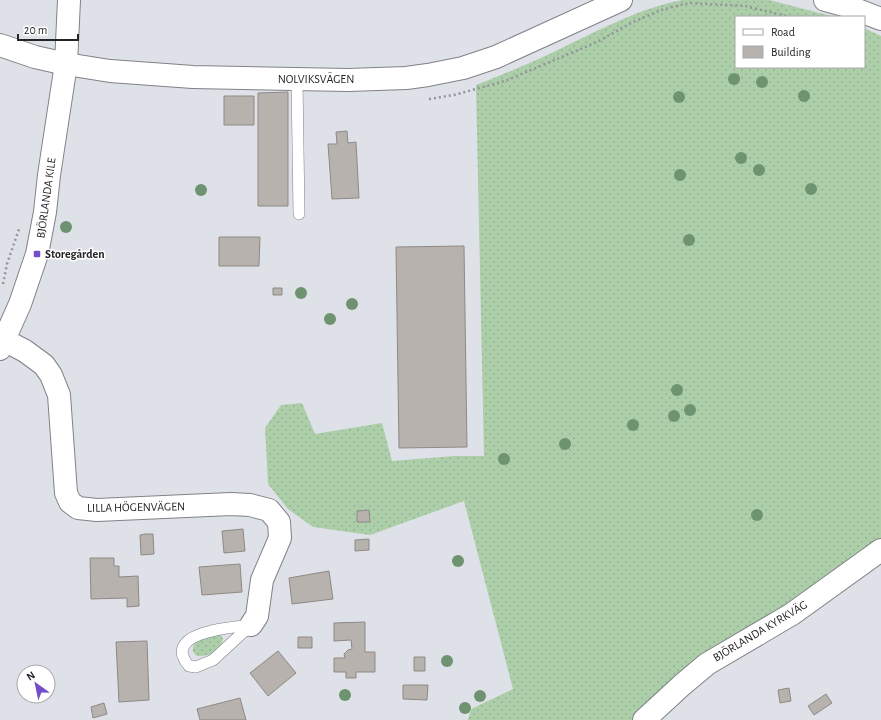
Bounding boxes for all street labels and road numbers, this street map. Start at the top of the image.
street label: NOLVIKSVÄGEN [278,72,354,85]
street label: BJÖRLANDA KILE [33,156,58,239]
street label: LILLA HÖGENVÄGEN [87,499,185,514]
street label: BJÖRLANDA KYRKVÄG [710,597,809,664]

